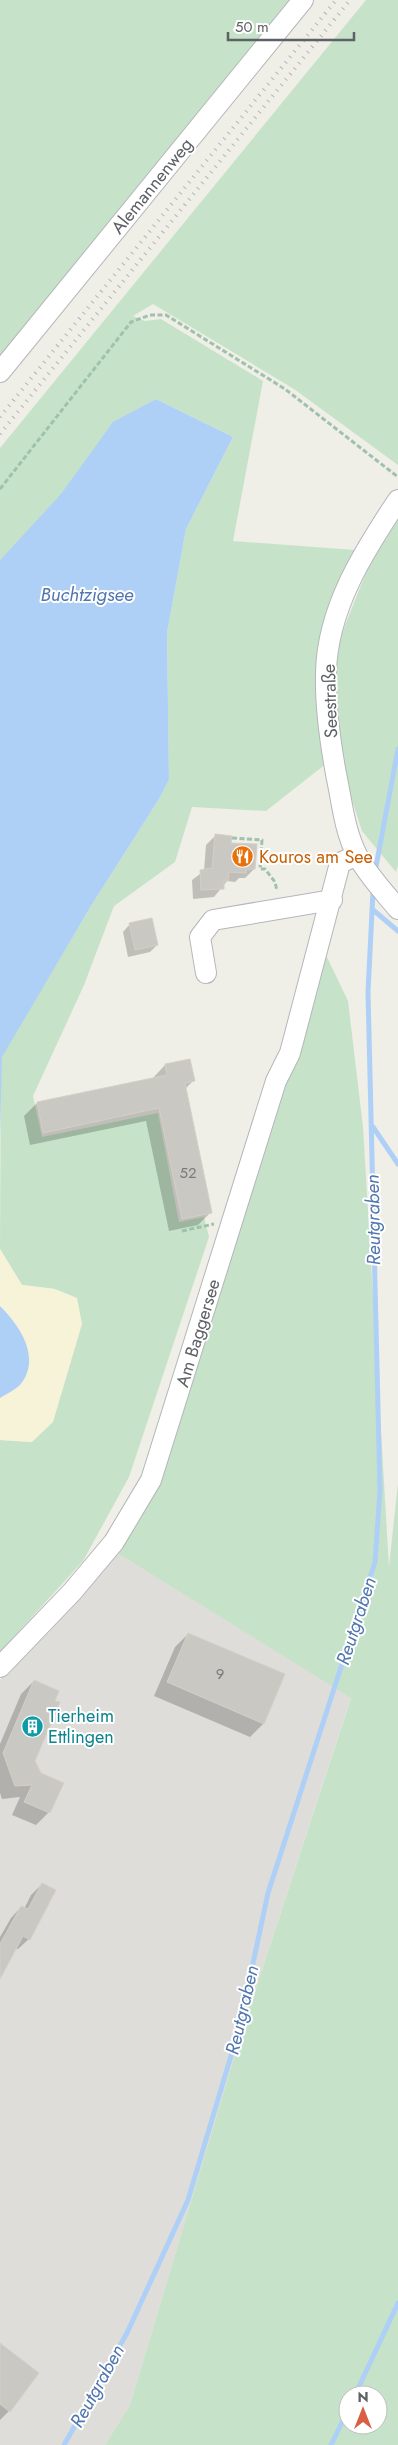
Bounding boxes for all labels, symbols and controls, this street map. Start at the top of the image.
scale bar [228,10,354,42]
text: 50 m [235,16,269,38]
street label: Alemannenweg [105,132,199,240]
water label: Buchtzigsee [40,581,134,608]
street label: Seestraße [316,663,344,739]
place label: Kouros am See [259,844,373,870]
restaurant icon: Kouros am See [231,845,255,869]
house number: 52 [180,1162,197,1184]
water label: Reutgraben [359,1174,387,1266]
street label: Am Baggersee [169,1276,227,1390]
water label: Reutgraben [329,1574,383,1668]
house number: 9 [216,1663,224,1685]
place label: Tierheim Ettlingen [48,1703,114,1750]
building icon: Tierheim Ettlingen [20,1714,44,1738]
water label: Reutgraben [219,1963,265,2057]
water label: Reutgraben [63,2340,131,2432]
north arrow [338,2385,388,2435]
text: N [357,2387,369,2407]

